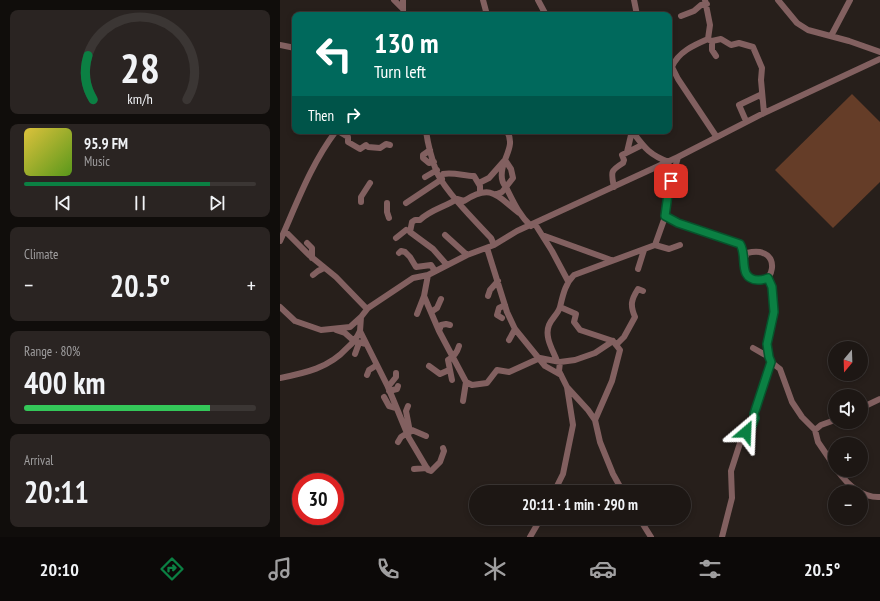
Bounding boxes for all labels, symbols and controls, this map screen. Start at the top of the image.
text: 130 m [374,24,438,61]
icon: left [308,28,360,80]
text: 28 [120,41,160,94]
text: Turn left [374,60,426,83]
text: km/h [127,89,153,108]
icon: right [342,104,364,126]
text: Then [308,106,334,125]
text: 95.9 FM [84,134,128,153]
text: Music [84,153,110,170]
pin [654,164,688,198]
icon: arrive [660,170,682,192]
icon: previous [52,192,74,214]
icon: pause [129,192,151,214]
icon: next [206,192,228,214]
text: Climate [24,246,58,263]
text: 20.5° [110,266,170,305]
text: − [24,271,33,299]
text: + [247,271,256,299]
north arrow [828,341,868,381]
map controls [828,341,868,525]
text: Range · 80% [24,343,80,360]
text: 400 km [24,363,105,402]
button: sound [828,389,868,429]
position arrow [725,411,767,453]
button: + [828,437,868,477]
text: Arrival [24,452,53,469]
text: 20:11 [24,472,89,511]
speed limit sign: 30 [292,473,344,525]
button: − [828,485,868,525]
text: 20:11 · 1 min · 290 m [522,495,638,514]
icon: directions [158,555,186,583]
icon: music [266,555,294,583]
icon: phone [374,555,402,583]
icon: climate [481,555,509,583]
icon: car [589,555,617,583]
icon: filters [696,555,724,583]
text: 20:10 [40,558,79,581]
text: 20.5° [804,558,840,581]

